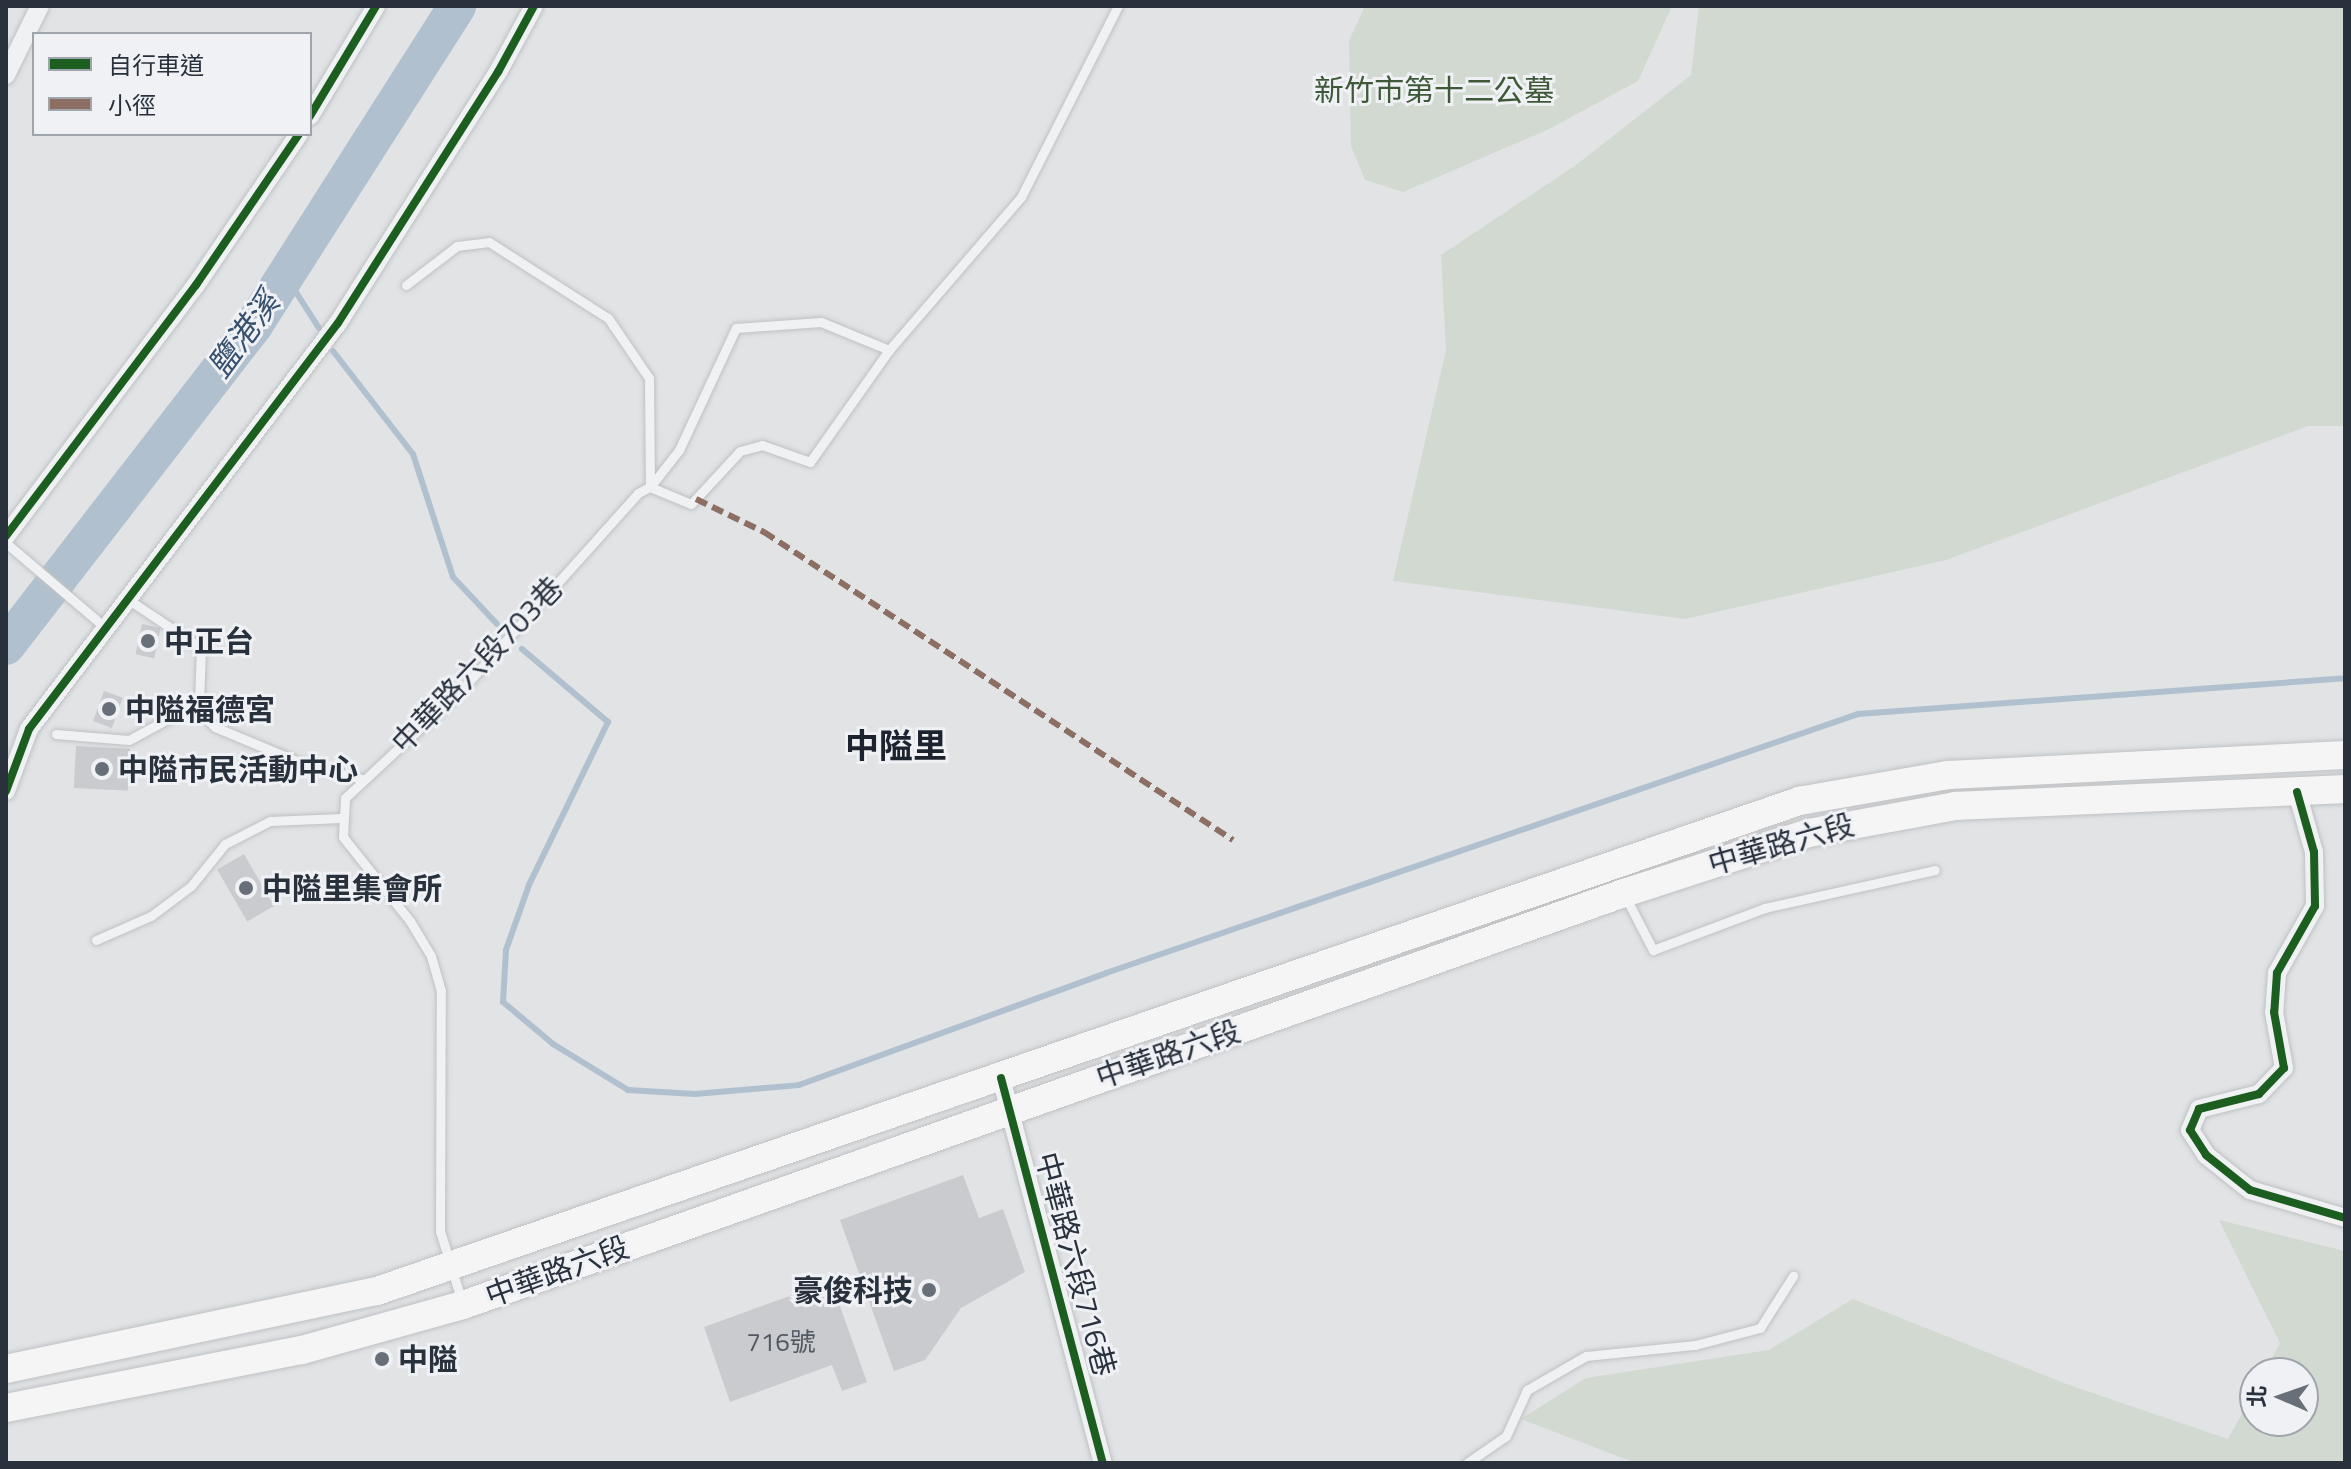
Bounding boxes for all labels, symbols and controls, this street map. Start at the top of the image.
legend [32,32,312,136]
text: 自行車道 [108,47,204,83]
park label: 新竹市第十二公墓 [1314,72,1554,108]
text: 小徑 [108,87,156,123]
water label: 鹽港溪 [199,284,287,384]
street label: 中華路六段703巷 [384,570,570,760]
place label: 中正台 [164,623,254,659]
marker: 中正台 [139,632,157,650]
place label: 中隘福德宮 [125,691,275,727]
marker: 中隘福德宮 [100,700,118,718]
district label: 中隘里 [845,726,947,766]
place label: 中隘市民活動中心 [118,751,358,787]
marker: 中隘市民活動中心 [93,760,111,778]
street label: 中華路六段 [1704,806,1858,882]
place label: 中隘里集會所 [262,870,442,906]
marker: 中隘里集會所 [237,879,255,897]
street label: 中華路六段 [1091,1013,1245,1095]
street label: 中華路六段716巷 [1029,1148,1123,1380]
street label: 中華路六段 [480,1228,634,1314]
place label: 豪俊科技 [793,1272,913,1308]
marker: 豪俊科技 [920,1281,938,1299]
house number: 716號 [746,1326,816,1358]
place label: 中隘 [398,1341,458,1377]
marker: 中隘 [373,1350,391,1368]
north arrow [2239,1357,2319,1437]
text: 北 [2240,1385,2274,1408]

